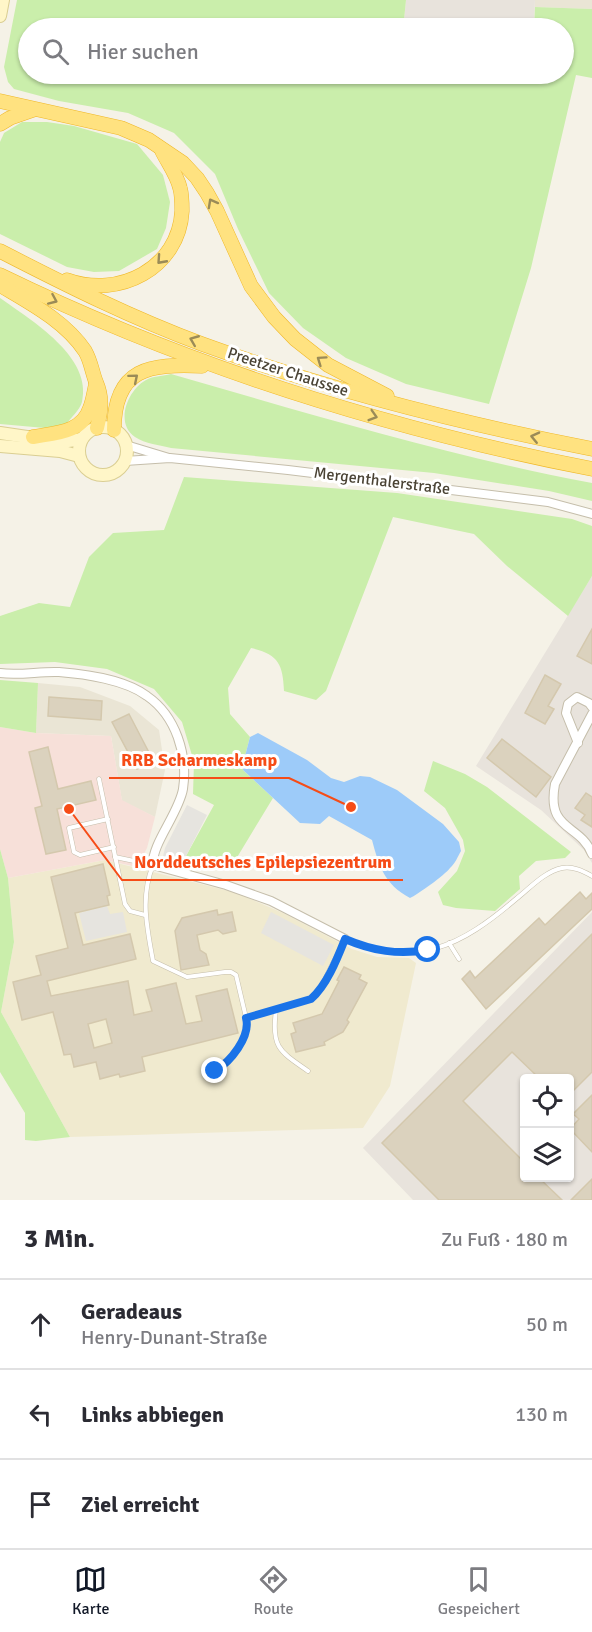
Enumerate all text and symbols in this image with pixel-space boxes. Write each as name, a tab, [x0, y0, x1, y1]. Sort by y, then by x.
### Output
search box	[18, 18, 574, 84]
icon: search	[39, 35, 72, 68]
text: Hier suchen	[87, 38, 199, 65]
one-way arrow	[208, 199, 219, 209]
one-way arrow	[157, 253, 168, 264]
one-way arrow	[46, 293, 57, 305]
one-way arrow	[189, 335, 199, 348]
street label: Preetzer Chaussee	[225, 343, 351, 401]
one-way arrow	[317, 356, 328, 367]
one-way arrow	[127, 374, 138, 385]
one-way arrow	[367, 409, 378, 421]
one-way arrow	[530, 431, 540, 444]
street label: Mergenthalerstraße	[313, 463, 451, 499]
callout: RRB Scharmeskamp	[109, 742, 289, 778]
text: RRB Scharmeskamp	[121, 749, 277, 771]
callout: Norddeutsches Epilepsiezentrum	[122, 844, 403, 880]
text: Norddeutsches Epilepsiezentrum	[134, 851, 392, 873]
route start	[414, 936, 440, 962]
route end	[201, 1057, 227, 1083]
map controls	[520, 1074, 574, 1182]
button: locate	[520, 1074, 574, 1128]
button: layers	[520, 1128, 574, 1182]
text: 3 Min.	[24, 1223, 95, 1255]
text: Zu Fuß · 180 m	[441, 1227, 568, 1252]
text: Geradeaus	[81, 1298, 182, 1325]
icon: ahead	[24, 1308, 57, 1341]
text: 50 m	[526, 1312, 568, 1337]
text: Henry-Dunant-Straße	[81, 1325, 268, 1350]
icon: left	[24, 1398, 57, 1431]
text: Links abbiegen	[81, 1401, 224, 1428]
text: 130 m	[515, 1402, 568, 1427]
icon: arrive	[24, 1488, 57, 1521]
text: Ziel erreicht	[81, 1491, 199, 1518]
tab: Karte	[72, 1563, 109, 1619]
tab: Route	[254, 1563, 294, 1619]
tab: Gespeichert	[438, 1563, 520, 1619]

